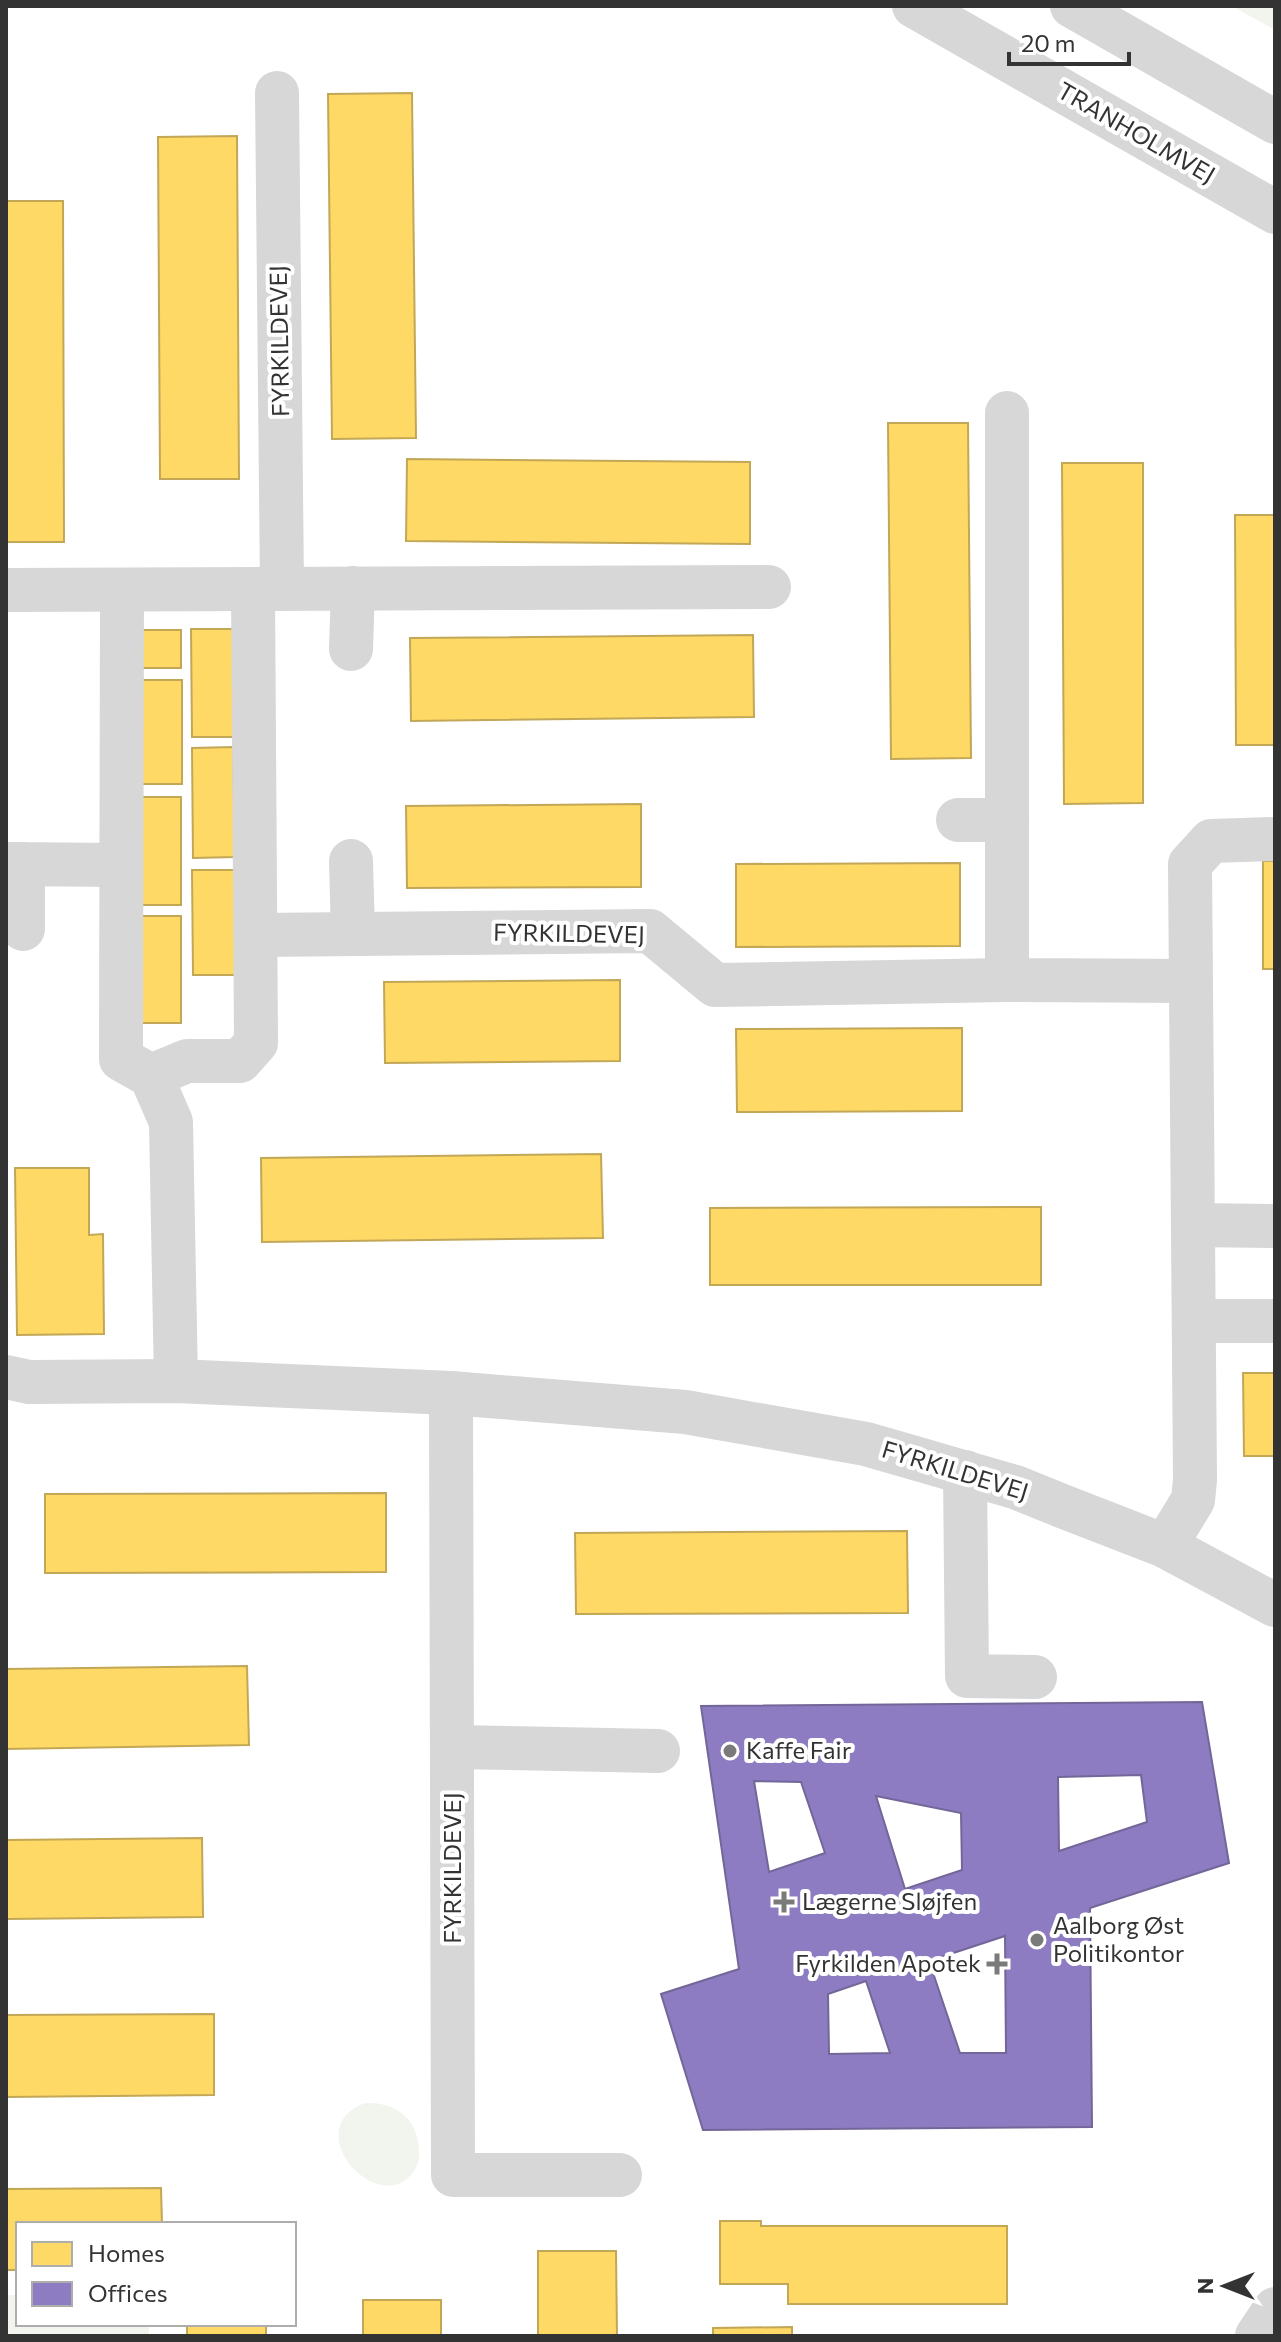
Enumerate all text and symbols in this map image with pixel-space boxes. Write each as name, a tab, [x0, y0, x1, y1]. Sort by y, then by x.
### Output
scale bar	[1009, 16, 1129, 66]
text: 20 m	[1021, 28, 1075, 57]
street label: TRANHOLMVEJ	[1053, 75, 1221, 189]
street label: FYRKILDEVEJ	[263, 265, 294, 417]
street label: FYRKILDEVEJ	[493, 917, 645, 948]
street label: FYRKILDEVEJ	[879, 1434, 1032, 1506]
place label: Kaffe Fair	[746, 1735, 852, 1764]
marker: Kaffe Fair	[721, 1742, 739, 1760]
street label: FYRKILDEVEJ	[437, 1792, 466, 1944]
place label: Lægerne Sløjfen	[802, 1886, 977, 1915]
marker: Lægerne Sløjfen	[773, 1891, 795, 1913]
place label: Aalborg Øst Politikontor	[1053, 1910, 1185, 1967]
marker: Aalborg Øst Politikontor	[1028, 1931, 1046, 1949]
place label: Fyrkilden Apotek	[795, 1948, 981, 1977]
marker: Fyrkilden Apotek	[988, 1955, 1006, 1973]
legend	[16, 2222, 296, 2326]
text: Homes	[88, 2238, 165, 2267]
north arrow	[1185, 2246, 1265, 2326]
text: Offices	[88, 2278, 168, 2307]
text: N	[1191, 2278, 1218, 2294]

